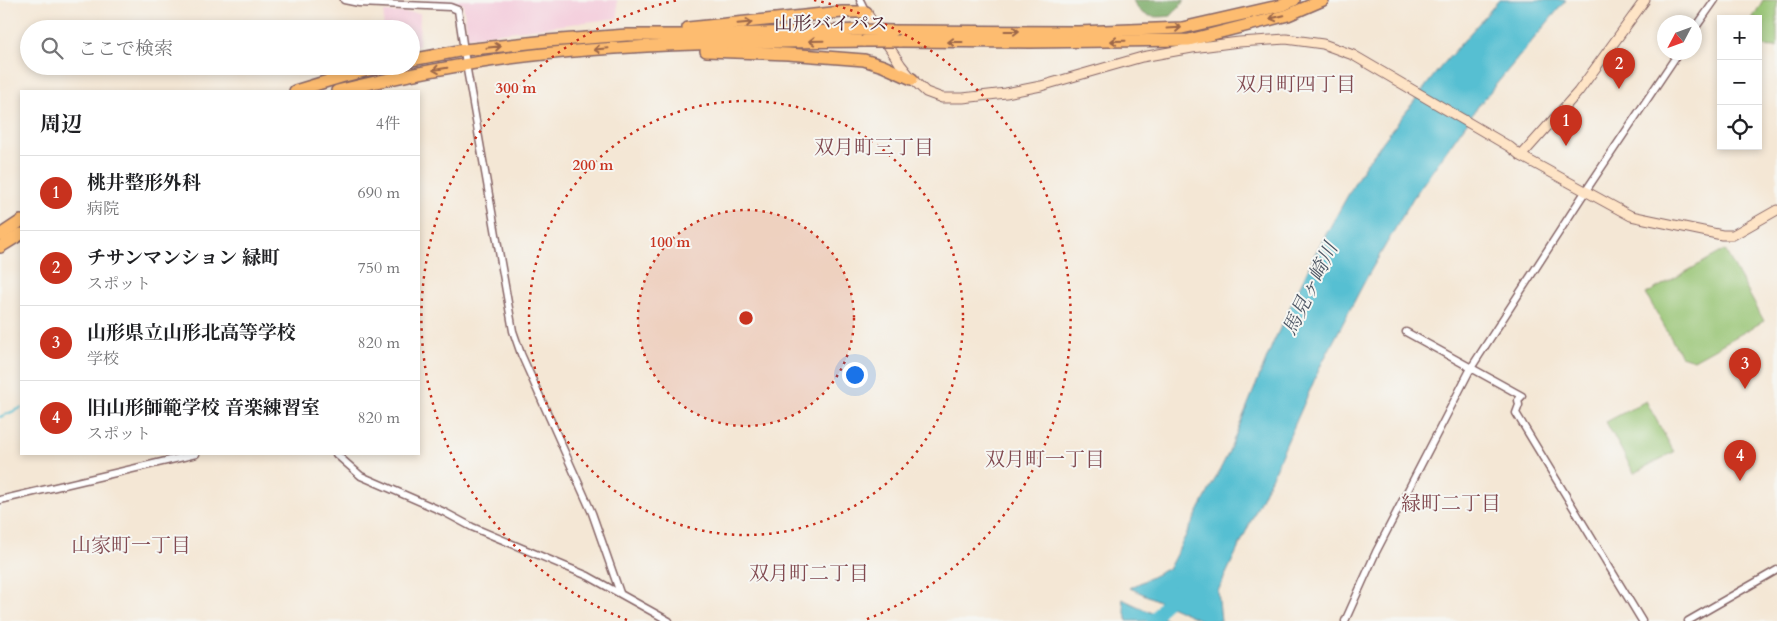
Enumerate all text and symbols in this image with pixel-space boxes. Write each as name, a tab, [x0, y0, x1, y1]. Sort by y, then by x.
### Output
street label: 山形バイパス	[774, 11, 888, 37]
one-way arrow	[1270, 13, 1286, 22]
north arrow	[1657, 15, 1702, 60]
map controls	[1717, 15, 1762, 150]
button: +	[1717, 15, 1762, 60]
one-way arrow	[737, 18, 753, 28]
search box	[20, 20, 420, 75]
one-way arrow	[1166, 23, 1182, 33]
one-way arrow	[1004, 26, 1020, 36]
icon: search	[38, 34, 66, 62]
text: ここで検索	[78, 36, 173, 62]
one-way arrow	[808, 36, 824, 46]
one-way arrow	[1110, 36, 1126, 46]
one-way arrow	[947, 37, 964, 47]
one-way arrow	[486, 42, 502, 52]
one-way arrow	[593, 44, 609, 54]
pin: 2	[1603, 48, 1635, 89]
button: −	[1717, 60, 1762, 105]
one-way arrow	[432, 65, 448, 74]
district label: 双月町四丁目	[1236, 71, 1356, 98]
text: 300 m	[496, 78, 537, 98]
pin: 1	[1550, 105, 1582, 146]
button: locate	[1717, 105, 1762, 150]
text: 周辺	[40, 110, 82, 139]
text: 4件	[376, 113, 400, 135]
district label: 双月町三丁目	[814, 134, 934, 161]
text: 200 m	[573, 155, 614, 175]
text: 桃井整形外科	[87, 170, 201, 196]
text: 1	[52, 182, 60, 204]
text: 690 m	[358, 182, 400, 204]
text: 病院	[87, 198, 119, 220]
text: 100 m	[650, 232, 691, 252]
water label: 馬見ヶ崎川	[1276, 236, 1345, 340]
text: チサンマンション 緑町	[87, 245, 280, 271]
text: 2	[52, 257, 60, 279]
text: 750 m	[358, 257, 400, 279]
text: スポット	[87, 273, 151, 295]
centre of rings	[737, 309, 755, 327]
text: 山形県立山形北高等学校	[87, 320, 296, 346]
text: 3	[52, 332, 60, 354]
text: 820 m	[358, 332, 400, 354]
text: 学校	[87, 348, 119, 370]
pin: 3	[1729, 348, 1761, 389]
your location	[842, 362, 868, 388]
text: 旧山形師範学校 音楽練習室	[87, 395, 320, 421]
text: 4	[52, 407, 60, 429]
text: 820 m	[358, 407, 400, 429]
text: スポット	[87, 423, 151, 445]
pin: 4	[1724, 440, 1756, 481]
district label: 双月町一丁目	[985, 446, 1105, 473]
district label: 緑町二丁目	[1401, 490, 1501, 517]
district label: 山家町一丁目	[71, 532, 191, 559]
district label: 双月町二丁目	[749, 560, 869, 587]

